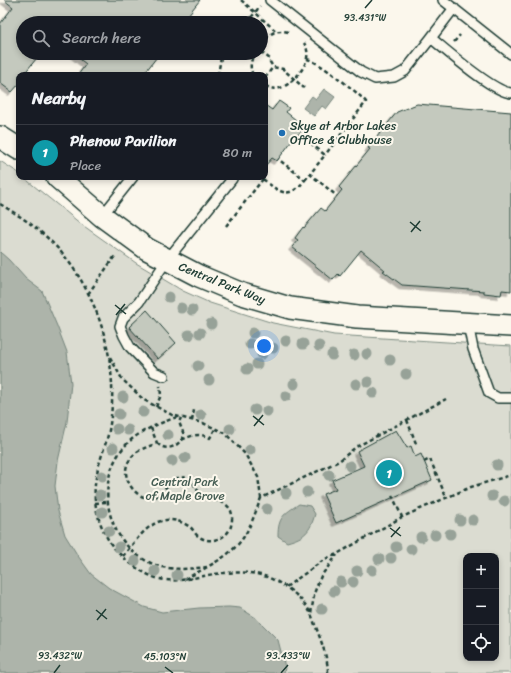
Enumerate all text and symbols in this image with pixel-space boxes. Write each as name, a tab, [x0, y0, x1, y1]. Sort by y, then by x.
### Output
text: 93.431°W	[344, 9, 387, 27]
search box	[16, 16, 268, 60]
text: Search here	[62, 25, 141, 51]
icon: search	[30, 27, 52, 49]
text: Nearby	[32, 83, 86, 113]
place label: Skye at Arbor Lakes Office & Clubhouse	[290, 115, 397, 151]
text: Phenow Pavilion	[70, 128, 176, 154]
marker: Skye at Arbor Lakes Office & Clubhouse	[277, 128, 287, 138]
text: 1	[42, 141, 48, 164]
text: 80 m	[223, 141, 252, 164]
text: Place	[70, 154, 101, 177]
street label: Central Park Way	[175, 256, 270, 311]
your location	[254, 336, 274, 356]
pin: 1	[376, 458, 402, 488]
park label: Central Park of Maple Grove	[145, 471, 225, 507]
map controls	[463, 553, 499, 661]
button: +	[463, 553, 499, 589]
button: −	[463, 589, 499, 625]
button: locate	[463, 625, 499, 661]
text: 93.432°W	[38, 647, 82, 665]
text: 93.433°W	[266, 647, 310, 665]
text: 45.103°N	[144, 648, 186, 666]

